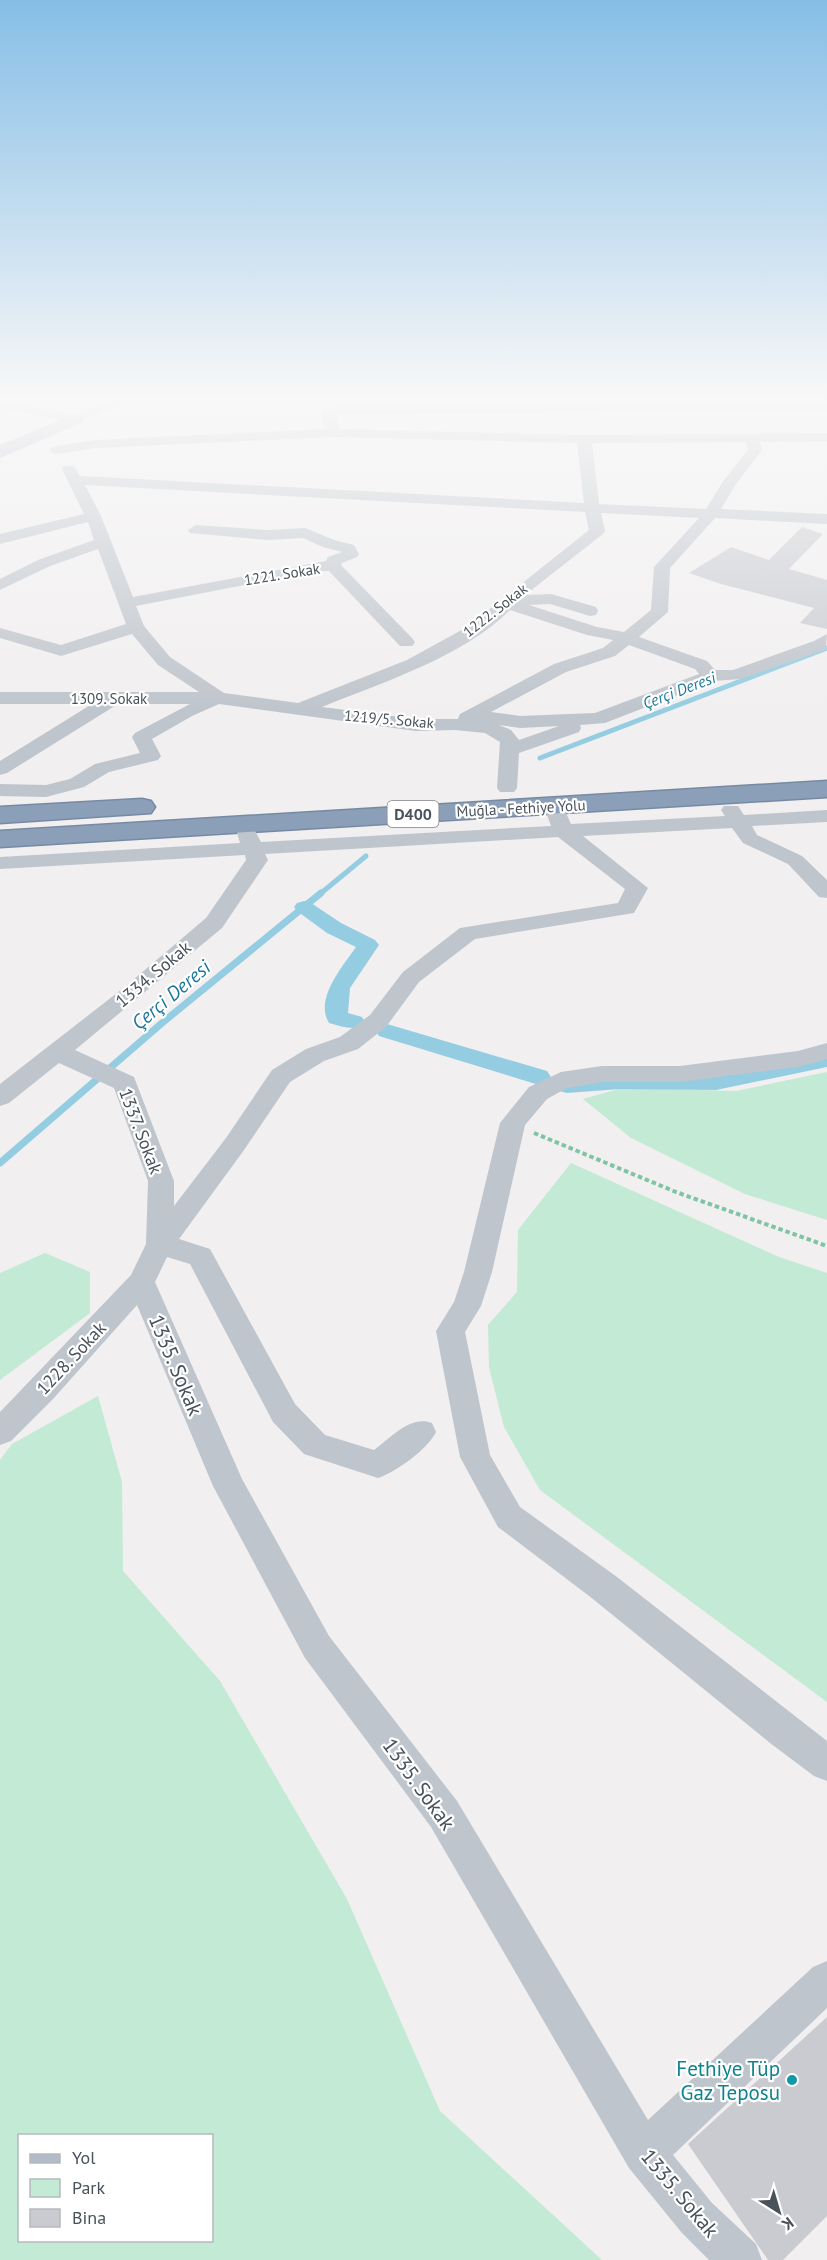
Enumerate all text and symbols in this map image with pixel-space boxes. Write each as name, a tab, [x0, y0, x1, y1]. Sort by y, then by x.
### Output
street label: 1221. Sokak	[243, 559, 322, 589]
street label: 1222. Sokak	[459, 578, 532, 641]
water label: Çerçi Deresi	[640, 667, 719, 713]
street label: 1309. Sokak	[71, 689, 148, 708]
street label: 1219/5. Sokak	[343, 706, 435, 732]
street label: Muğla - Fethiye Yolu	[456, 795, 586, 821]
road number: D400	[388, 801, 438, 827]
street label: 1334. Sokak	[110, 935, 196, 1012]
water label: Çerçi Deresi	[126, 954, 217, 1036]
street label: 1337. Sokak	[114, 1085, 168, 1177]
street label: 1335. Sokak	[143, 1310, 209, 1420]
street label: 1228. Sokak	[31, 1316, 111, 1399]
street label: 1335. Sokak	[377, 1733, 461, 1835]
place label: Fethiye Tüp Gaz Teposu	[676, 2055, 780, 2106]
marker: Fethiye Tüp Gaz Teposu	[785, 2073, 799, 2087]
legend	[18, 2134, 213, 2242]
street label: 1335. Sokak	[635, 2143, 725, 2243]
text: Yol	[72, 2146, 96, 2169]
text: Park	[72, 2176, 105, 2199]
north arrow	[749, 2182, 809, 2242]
text: Bina	[72, 2206, 106, 2229]
text: K	[778, 2213, 798, 2235]

